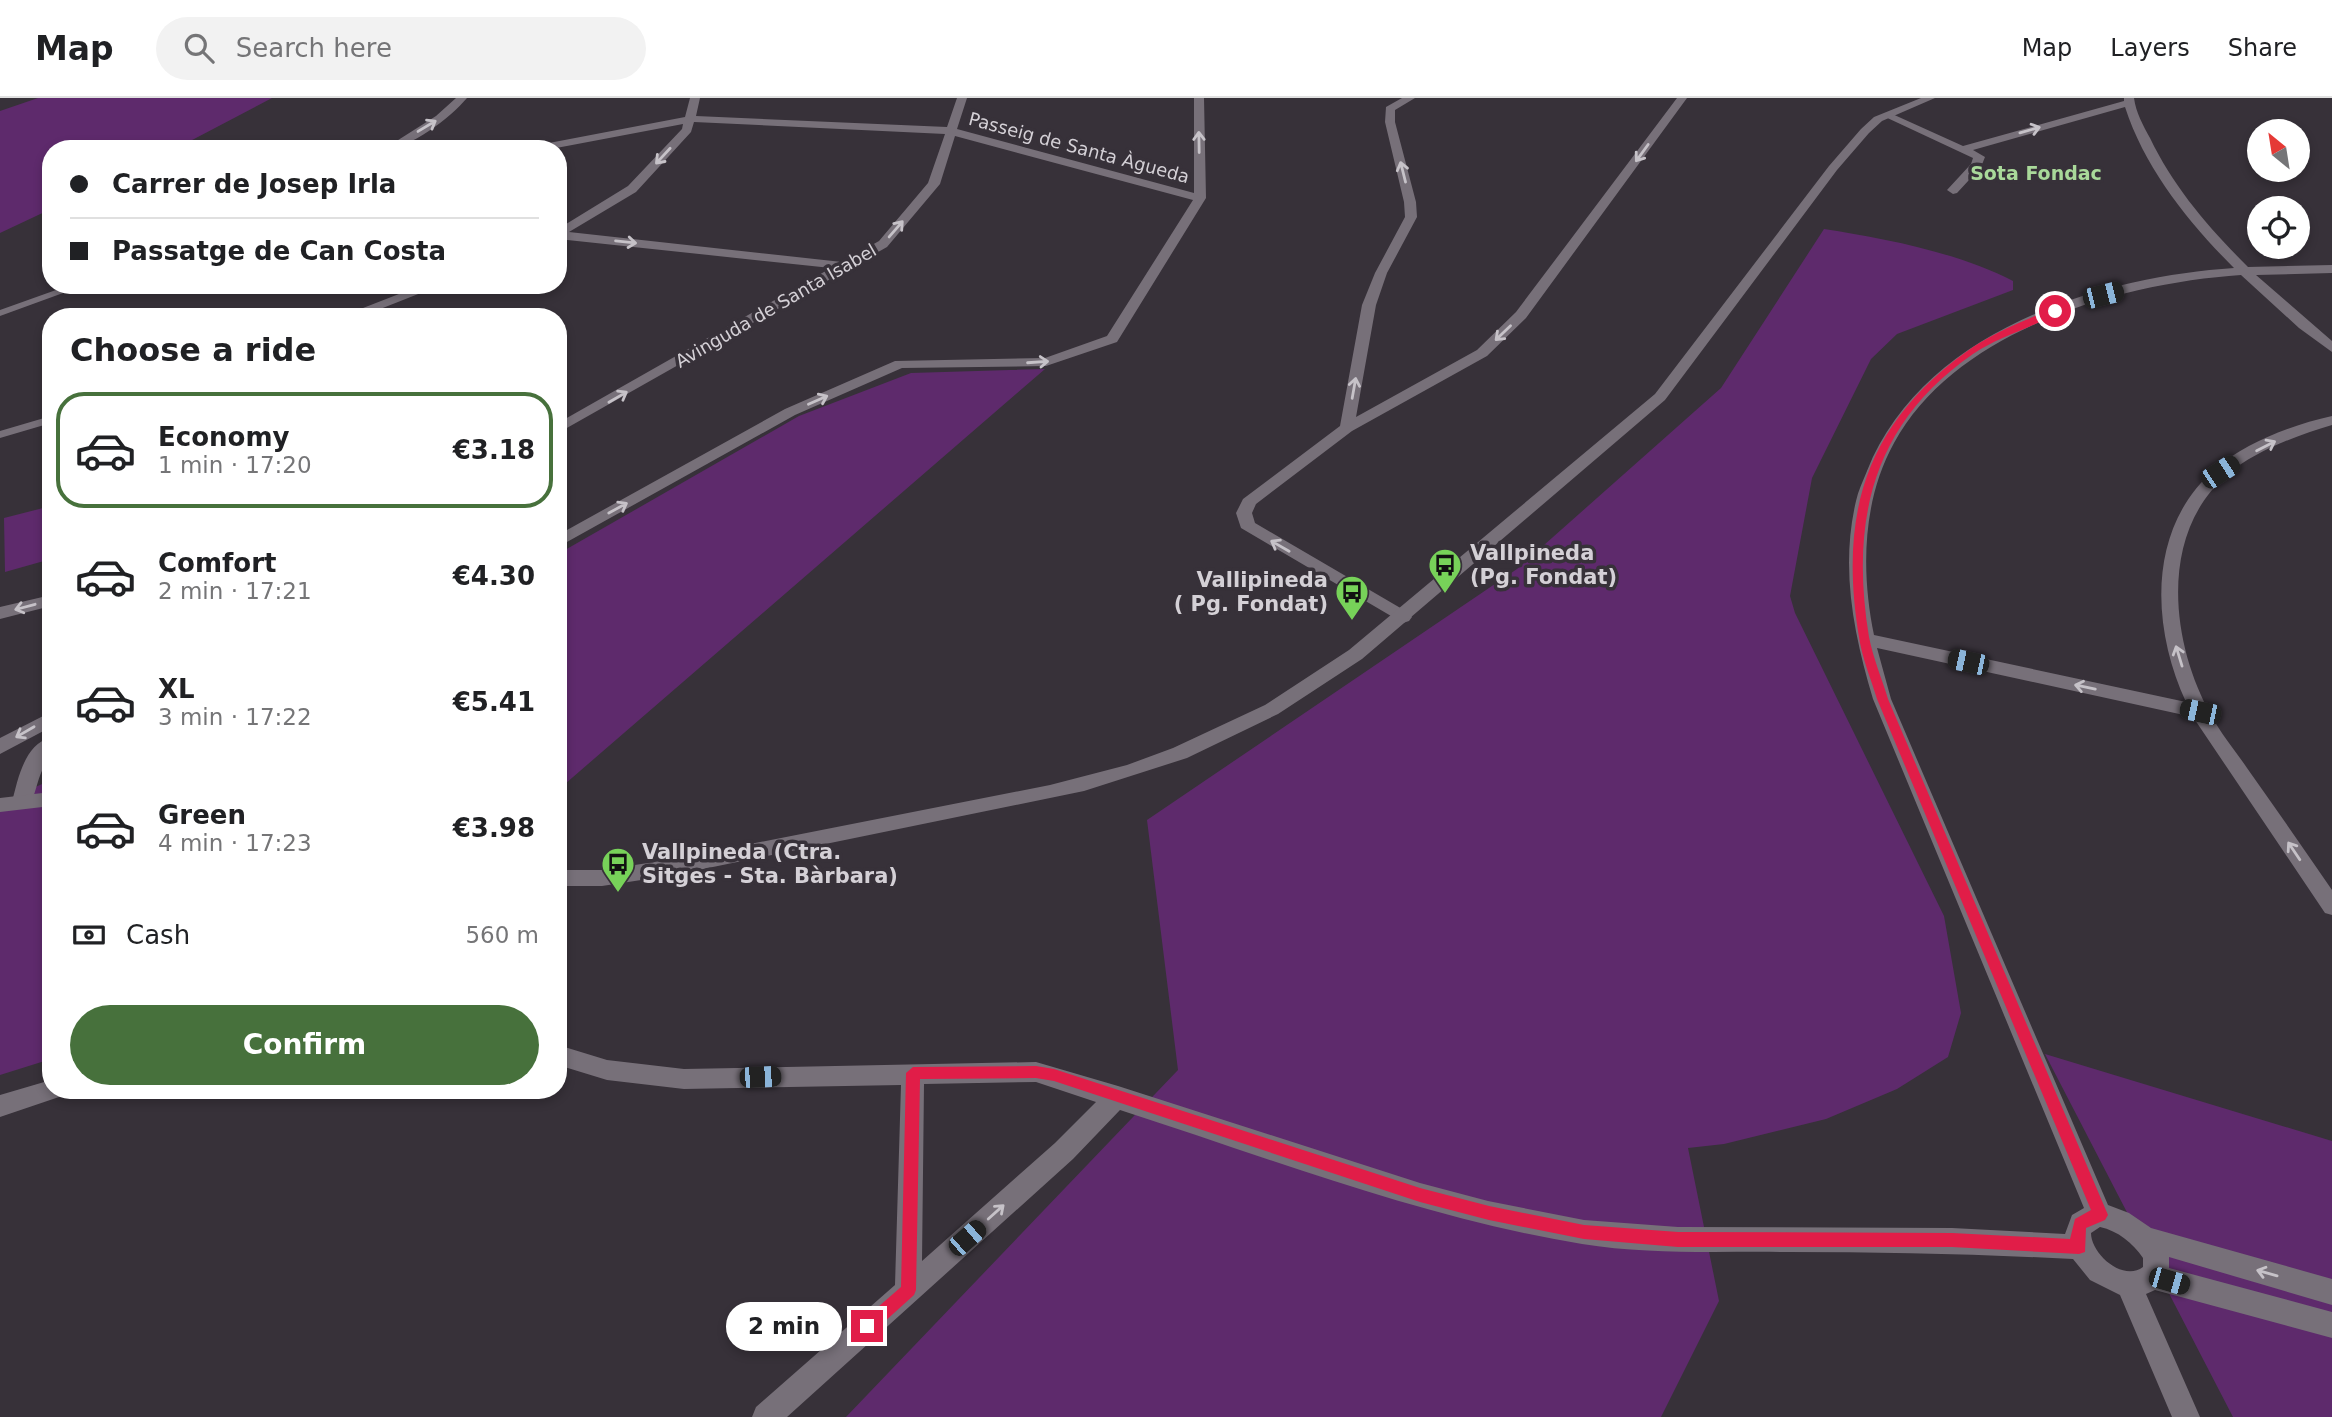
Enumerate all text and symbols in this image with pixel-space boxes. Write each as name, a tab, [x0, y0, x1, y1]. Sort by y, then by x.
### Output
search box	[156, 17, 646, 80]
text: Map	[35, 29, 114, 68]
icon: search	[180, 29, 218, 67]
text: Search here	[236, 33, 392, 63]
text: Map	[2022, 34, 2072, 62]
text: Layers	[2110, 34, 2190, 62]
text: Share	[2228, 34, 2297, 62]
street label: Passeig de Santa Àgueda	[966, 108, 1192, 187]
one-way arrow	[417, 119, 437, 133]
north arrow	[2247, 119, 2310, 182]
map controls	[2247, 119, 2310, 259]
one-way arrow	[2019, 123, 2041, 136]
one-way arrow	[1193, 130, 1206, 153]
one-way arrow	[1634, 143, 1649, 162]
one-way arrow	[654, 147, 671, 164]
one-way arrow	[1396, 162, 1409, 184]
district label: Sota Fondac	[1970, 162, 2102, 184]
text: Carrer de Josep Irla	[112, 169, 396, 199]
button: locate	[2247, 196, 2310, 259]
one-way arrow	[888, 220, 904, 238]
text: Passatge de Can Costa	[112, 236, 446, 266]
one-way arrow	[614, 236, 637, 249]
street label: Avinguda de Santa Isabel	[672, 239, 880, 372]
car	[2081, 280, 2126, 310]
route start	[2039, 295, 2071, 327]
one-way arrow	[1495, 325, 1512, 342]
text: Choose a ride	[70, 331, 316, 369]
one-way arrow	[1026, 355, 1049, 368]
one-way arrow	[1348, 377, 1361, 400]
one-way arrow	[608, 389, 628, 403]
one-way arrow	[807, 393, 828, 406]
icon: car	[74, 419, 137, 482]
text: Economy	[158, 422, 289, 452]
text: €3.18	[453, 435, 535, 465]
one-way arrow	[2255, 438, 2276, 452]
text: 1 min · 17:20	[158, 452, 312, 478]
car	[2197, 452, 2244, 492]
one-way arrow	[607, 501, 628, 514]
one-way arrow	[1271, 539, 1291, 553]
place label: Vallpineda (Pg. Fondat)	[1470, 541, 1617, 589]
icon: car	[74, 545, 137, 608]
bus stop icon: Vallpineda (Pg. Fondat)	[1426, 546, 1464, 595]
text: Comfort	[158, 548, 276, 578]
text: €4.30	[453, 561, 535, 591]
place label: Vallipineda ( Pg. Fondat)	[1174, 568, 1328, 616]
bus stop icon: Vallipineda ( Pg. Fondat)	[1333, 573, 1371, 622]
text: 2 min · 17:21	[158, 578, 312, 604]
one-way arrow	[15, 601, 37, 614]
one-way arrow	[2171, 645, 2184, 667]
car	[1946, 647, 1991, 677]
icon: car	[74, 671, 137, 734]
text: XL	[158, 674, 195, 704]
one-way arrow	[2074, 680, 2097, 694]
text: €5.41	[453, 687, 535, 717]
car	[2178, 697, 2223, 727]
text: 3 min · 17:22	[158, 704, 312, 730]
one-way arrow	[16, 726, 36, 740]
icon: car	[74, 797, 137, 860]
text: Green	[158, 800, 246, 830]
text: €3.98	[453, 813, 535, 843]
text: 4 min · 17:23	[158, 830, 312, 856]
place label: Vallpineda (Ctra. Sitges - Sta. Bàrbara)	[642, 840, 898, 888]
one-way arrow	[2287, 842, 2301, 861]
bus stop icon: Vallpineda (Ctra. Sitges - Sta. Bàrbara)	[599, 845, 637, 894]
icon: cash	[70, 916, 108, 954]
text: Cash	[126, 920, 190, 950]
text: 560 m	[465, 922, 539, 948]
button: Confirm	[70, 1005, 539, 1085]
car	[739, 1066, 782, 1088]
one-way arrow	[986, 1204, 1004, 1220]
car	[945, 1216, 990, 1260]
car	[2146, 1265, 2193, 1297]
one-way arrow	[2256, 1265, 2278, 1278]
callout: 2 min	[727, 1302, 842, 1350]
route end	[851, 1310, 883, 1342]
text: 2 min	[748, 1313, 820, 1339]

